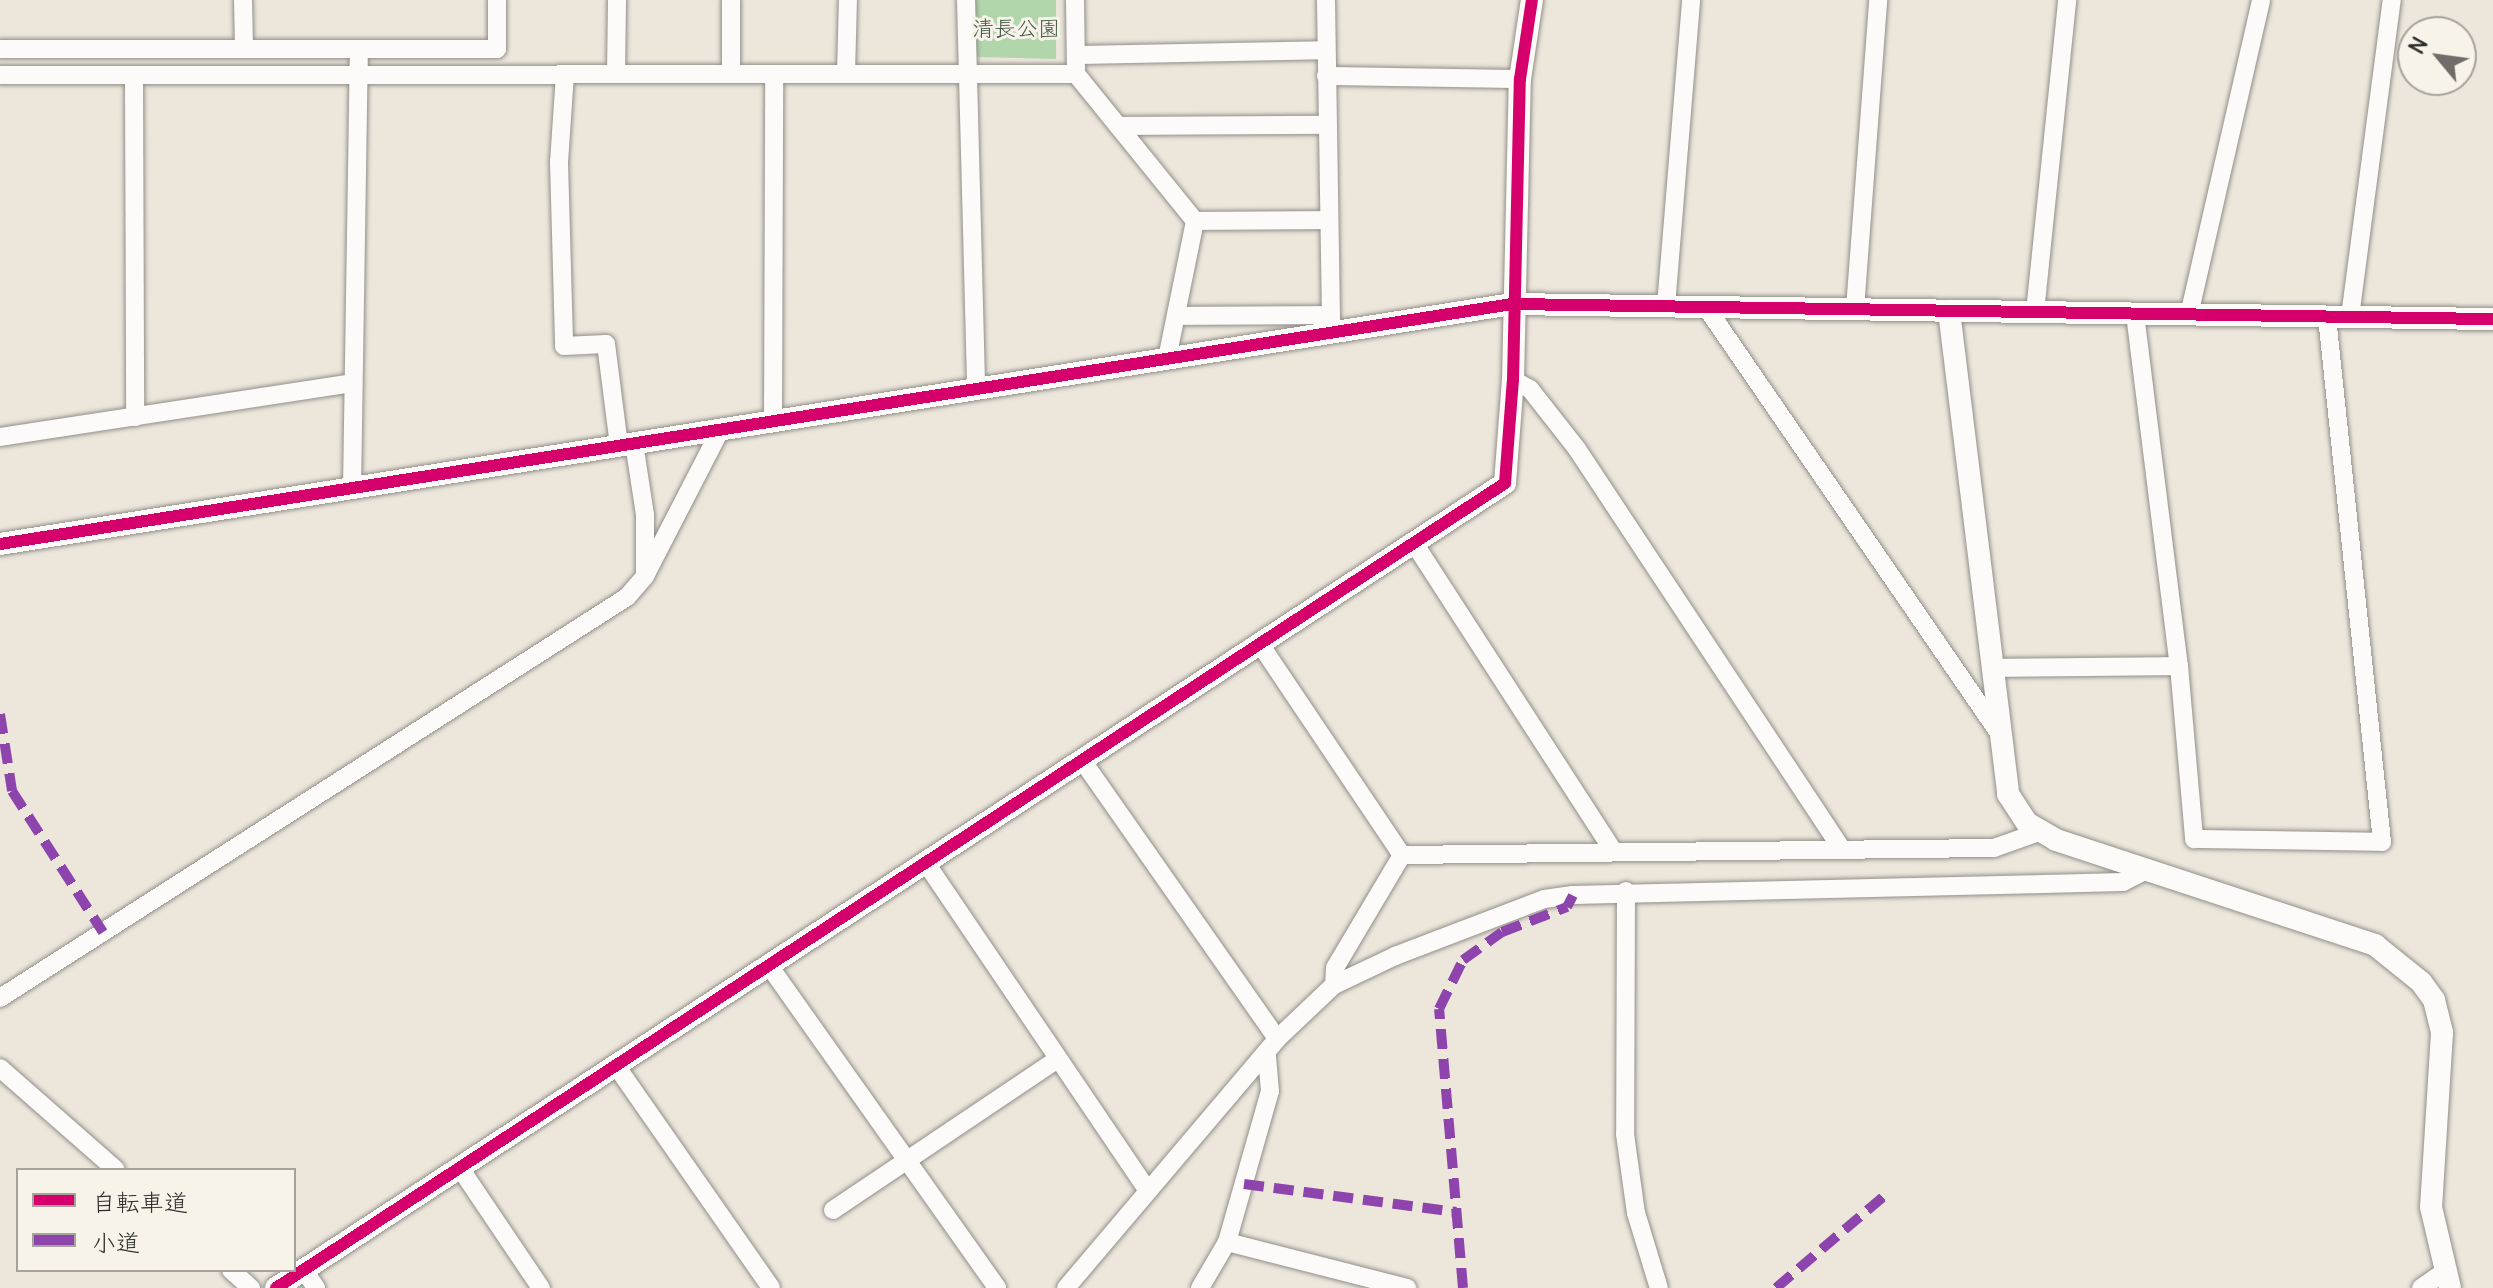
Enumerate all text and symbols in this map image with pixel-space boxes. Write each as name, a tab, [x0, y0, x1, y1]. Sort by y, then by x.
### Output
park label: 清長公園	[972, 16, 1060, 42]
north arrow	[2397, 16, 2477, 96]
text: N	[2402, 32, 2434, 59]
legend	[16, 1168, 296, 1272]
text: 自転車道	[92, 1187, 188, 1217]
text: 小道	[92, 1227, 140, 1257]

